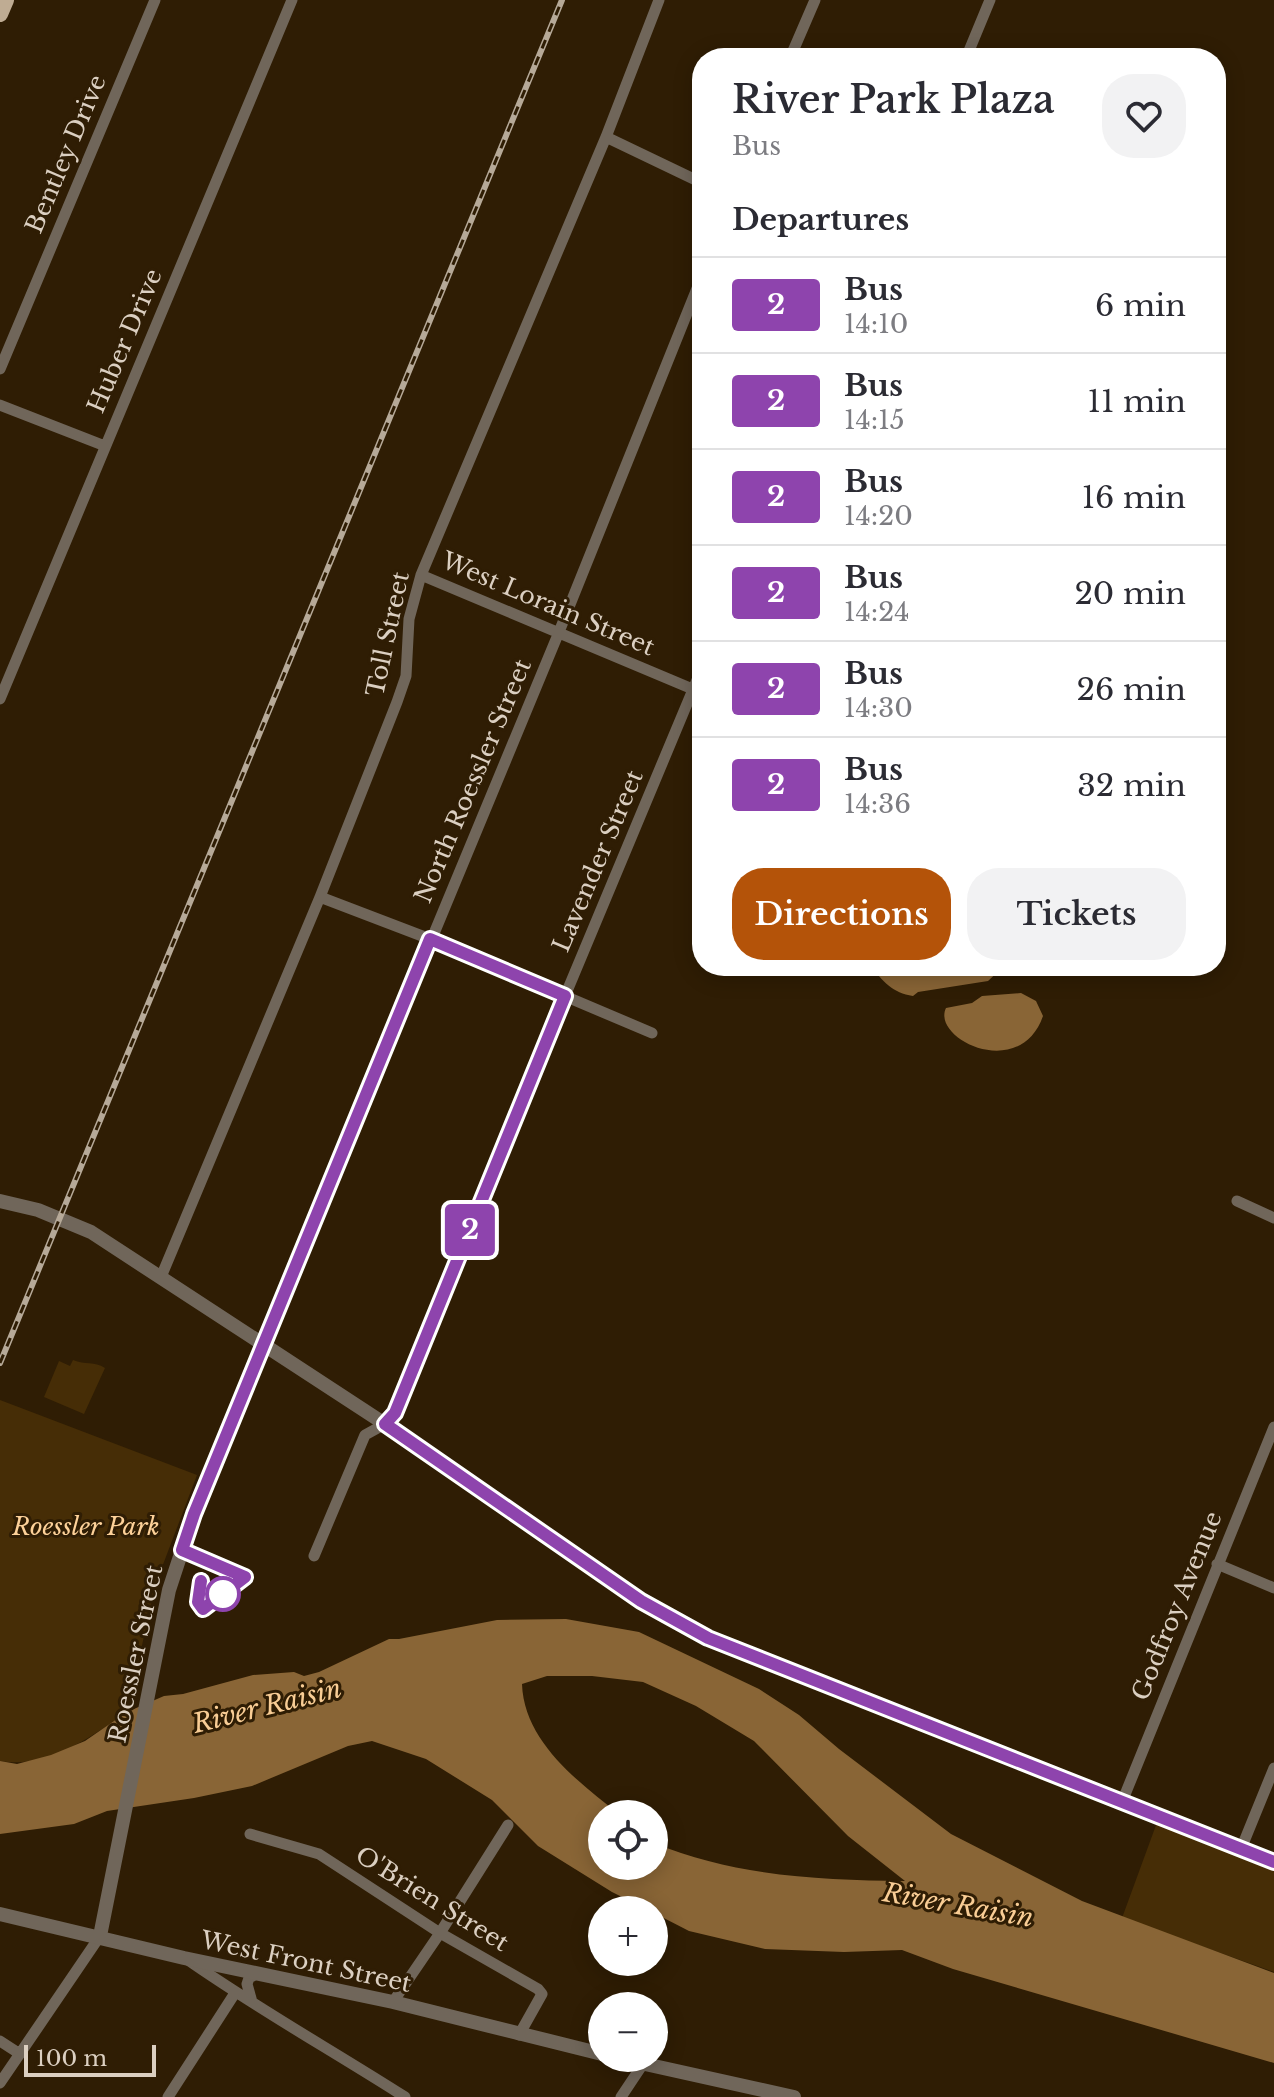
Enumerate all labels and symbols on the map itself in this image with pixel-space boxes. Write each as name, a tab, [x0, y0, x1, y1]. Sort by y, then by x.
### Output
street label: Bentley Drive	[19, 70, 112, 237]
street label: Huber Drive	[81, 264, 168, 417]
street label: West Lorain Street	[436, 545, 659, 662]
street label: Toll Street	[360, 569, 415, 699]
street label: North Roessler Street	[408, 655, 537, 907]
street label: Lavender Street	[546, 766, 649, 956]
line badge: 2	[444, 1204, 496, 1256]
street label: Godfroy Avenue	[1125, 1507, 1228, 1704]
park label: Roessler Park	[11, 1512, 160, 1541]
street label: Roessler Street	[102, 1562, 169, 1746]
unlabelled marker	[206, 1577, 240, 1611]
water label: River Raisin	[188, 1672, 345, 1740]
street label: O'Brien Street	[350, 1840, 514, 1957]
water label: River Raisin	[879, 1876, 1036, 1934]
street label: West Front Street	[197, 1925, 414, 1998]
scale bar	[24, 2041, 156, 2077]

